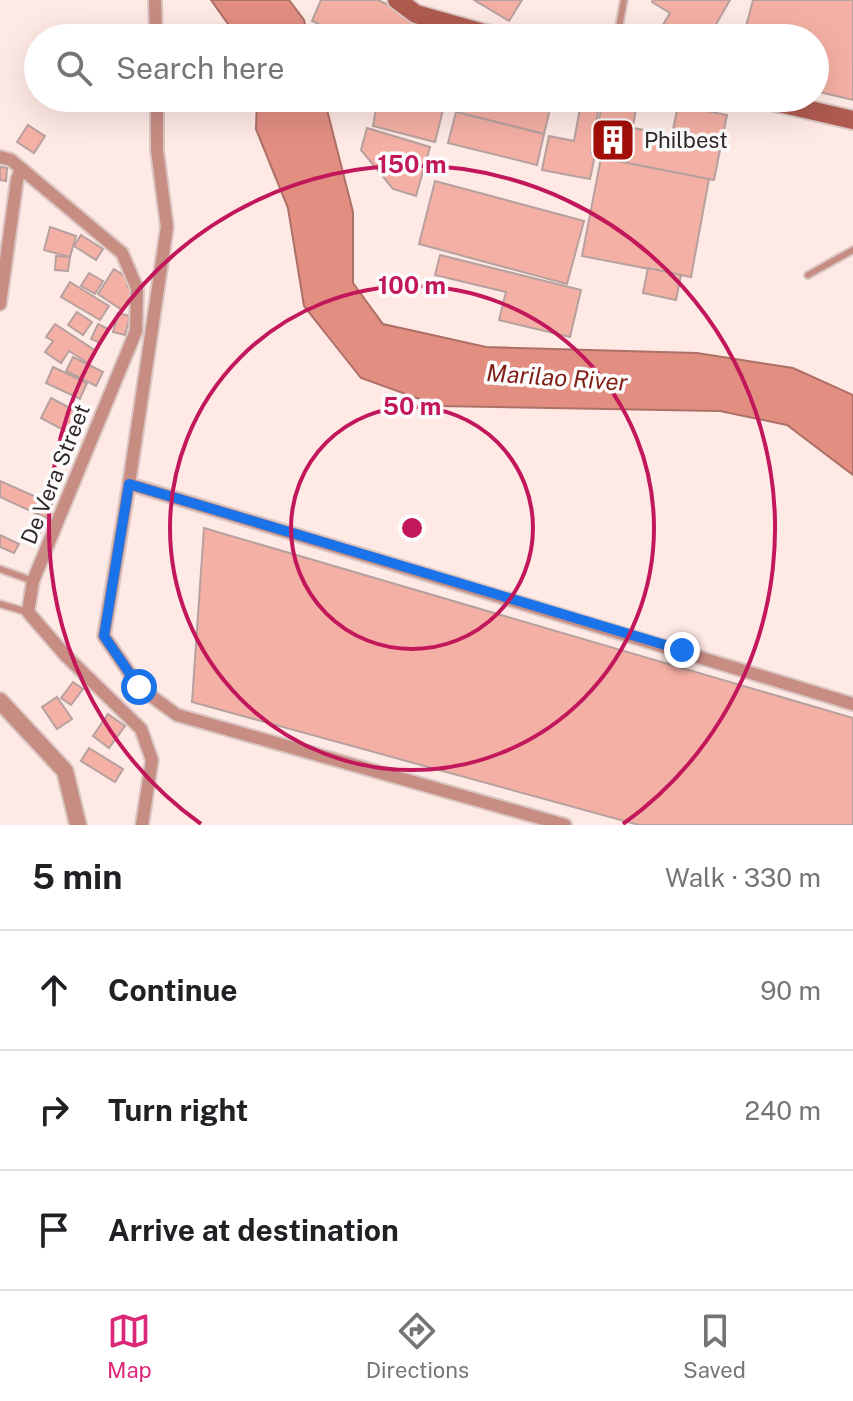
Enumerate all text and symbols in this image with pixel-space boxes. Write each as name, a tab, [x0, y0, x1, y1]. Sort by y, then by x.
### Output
search box	[24, 24, 829, 112]
icon: search	[52, 46, 96, 90]
text: Search here	[116, 50, 284, 86]
building icon: Philbest	[589, 116, 637, 164]
place label: Philbest	[644, 127, 728, 153]
text: 150 m	[378, 150, 446, 178]
text: 100 m	[378, 271, 446, 299]
water label: Marilao River	[485, 358, 630, 396]
text: 50 m	[383, 392, 441, 420]
street label: De Vera Street	[15, 400, 95, 548]
centre of rings	[398, 514, 426, 542]
route end	[664, 632, 700, 668]
route start	[121, 669, 157, 705]
text: 5 min	[32, 857, 122, 897]
text: Walk · 330 m	[665, 862, 821, 893]
icon: ahead	[32, 968, 76, 1012]
text: Continue	[108, 972, 238, 1008]
text: 90 m	[760, 975, 821, 1006]
icon: right	[32, 1088, 76, 1132]
text: Turn right	[108, 1092, 248, 1128]
text: 240 m	[744, 1095, 821, 1126]
icon: arrive	[32, 1208, 76, 1252]
text: Arrive at destination	[108, 1212, 399, 1248]
tab: Map	[107, 1309, 152, 1383]
tab: Directions	[366, 1309, 469, 1383]
tab: Saved	[683, 1309, 746, 1383]

